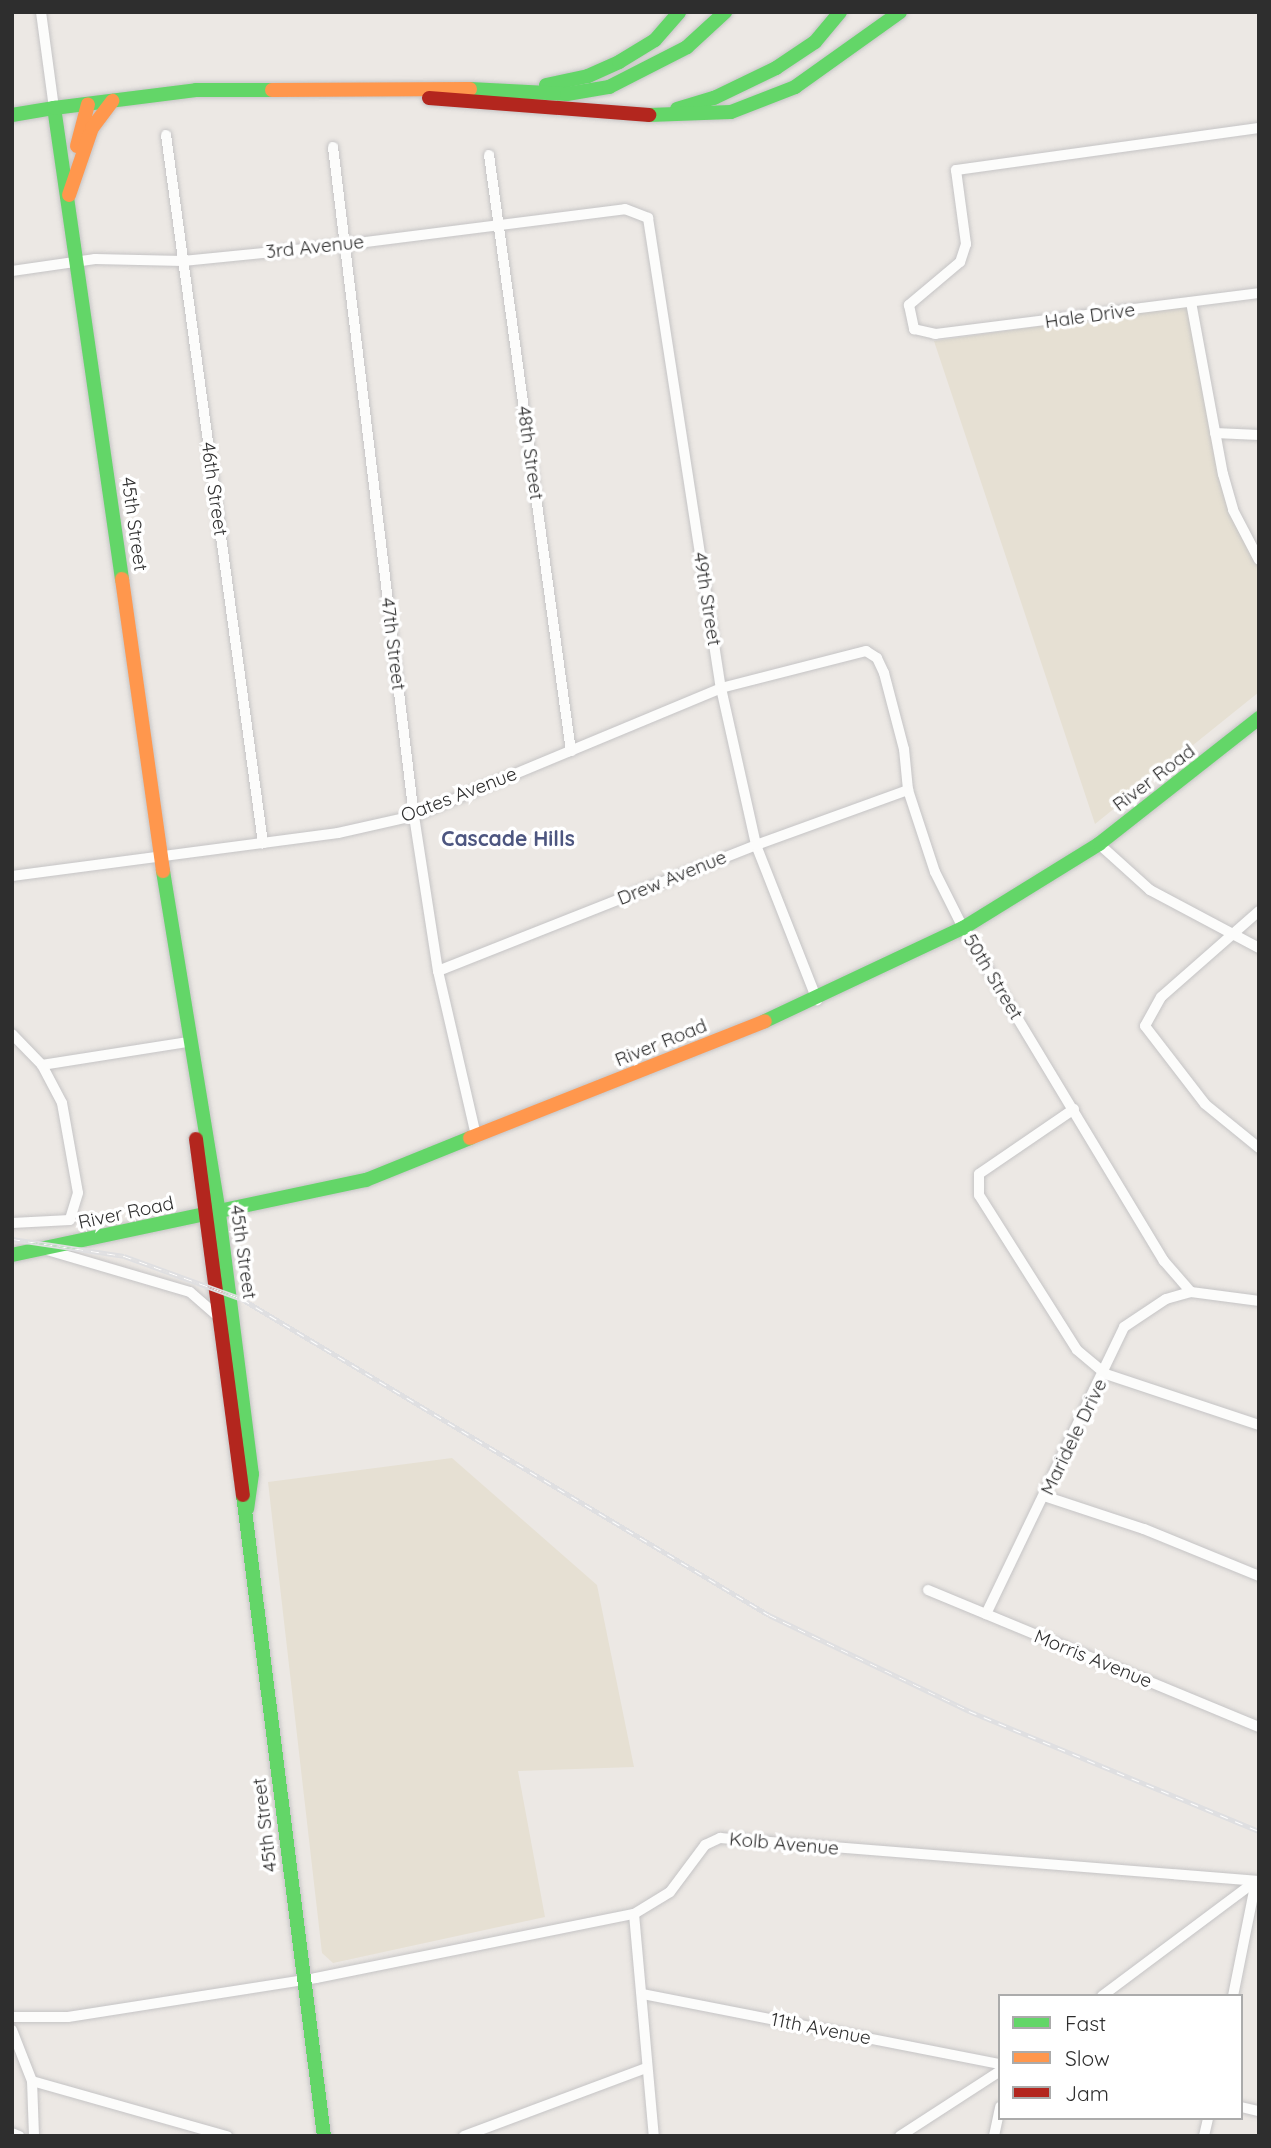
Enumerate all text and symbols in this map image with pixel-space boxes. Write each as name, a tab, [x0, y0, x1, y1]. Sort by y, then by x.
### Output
street label: 3rd Avenue	[265, 231, 365, 263]
street label: Hale Drive	[1043, 298, 1137, 334]
street label: 48th Street	[512, 405, 548, 501]
street label: 46th Street	[196, 441, 232, 537]
street label: 45th Street	[116, 475, 152, 573]
street label: 49th Street	[688, 551, 726, 647]
street label: 47th Street	[376, 596, 410, 692]
street label: River Road	[1108, 740, 1200, 816]
street label: Oates Avenue	[398, 762, 520, 828]
district label: Cascade Hills	[441, 825, 575, 851]
street label: Drew Avenue	[614, 846, 730, 910]
street label: 50th Street	[959, 930, 1027, 1024]
street label: River Road	[612, 1014, 710, 1072]
street label: River Road	[76, 1192, 176, 1234]
street label: 45th Street	[225, 1203, 261, 1301]
street label: Maridele Drive	[1036, 1375, 1112, 1499]
street label: Morris Avenue	[1031, 1625, 1155, 1693]
street label: 45th Street	[248, 1777, 282, 1873]
street label: Kolb Avenue	[728, 1828, 840, 1860]
legend	[998, 1994, 1243, 2120]
street label: 11th Avenue	[769, 2008, 873, 2050]
text: Fast	[1065, 2010, 1106, 2036]
text: Slow	[1065, 2045, 1110, 2071]
text: Jam	[1065, 2080, 1109, 2106]

